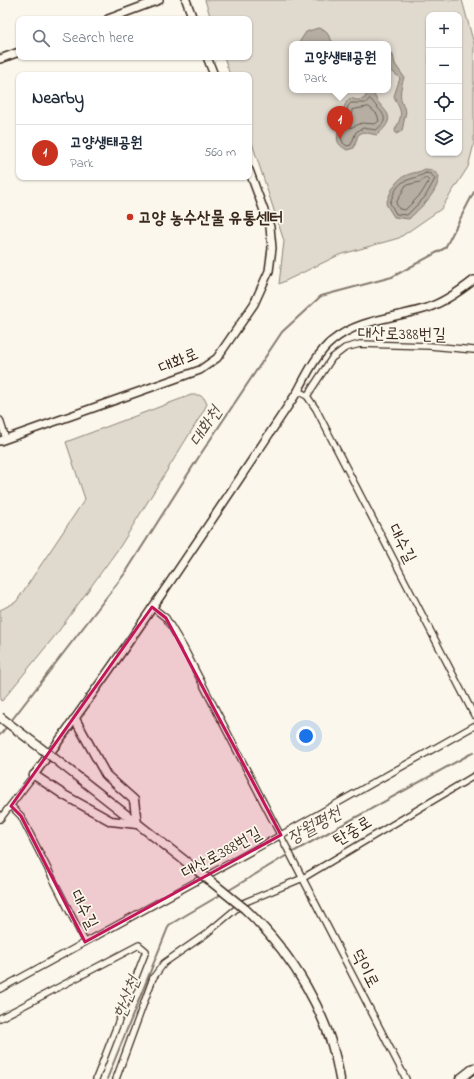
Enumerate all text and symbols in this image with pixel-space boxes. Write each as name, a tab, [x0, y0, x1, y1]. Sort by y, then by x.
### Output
map controls	[426, 12, 462, 156]
button: +	[426, 12, 462, 48]
search box	[16, 16, 252, 60]
icon: search	[30, 27, 52, 49]
text: Search here	[62, 27, 134, 49]
popup	[289, 41, 391, 93]
text: 고양생태공원	[304, 47, 376, 69]
button: −	[426, 48, 462, 84]
text: Park	[304, 69, 327, 88]
button: locate	[426, 84, 462, 120]
text: Nearby	[32, 86, 84, 111]
pin: 1	[327, 106, 353, 139]
button: layers	[426, 120, 462, 156]
text: 고양생태공원	[70, 132, 142, 154]
text: 1	[43, 143, 47, 162]
text: 560 m	[204, 143, 236, 162]
text: Park	[70, 154, 94, 173]
place label: 고양 농수산물 유통센터	[138, 206, 283, 231]
marker: 고양 농수산물 유통센터	[125, 212, 135, 222]
street label: 대산로388번길	[358, 321, 447, 348]
street label: 대화로	[155, 342, 202, 381]
water label: 대화천	[184, 401, 230, 452]
street label: 대수길	[381, 520, 422, 568]
your location	[296, 726, 316, 746]
water label: 장월평천	[283, 801, 348, 852]
street label: 탄중로	[329, 810, 377, 853]
street label: 대산로388번길	[177, 821, 267, 886]
street label: 대수길	[63, 886, 104, 934]
street label: 덕이로	[344, 945, 385, 993]
water label: 한산천	[108, 971, 149, 1023]

